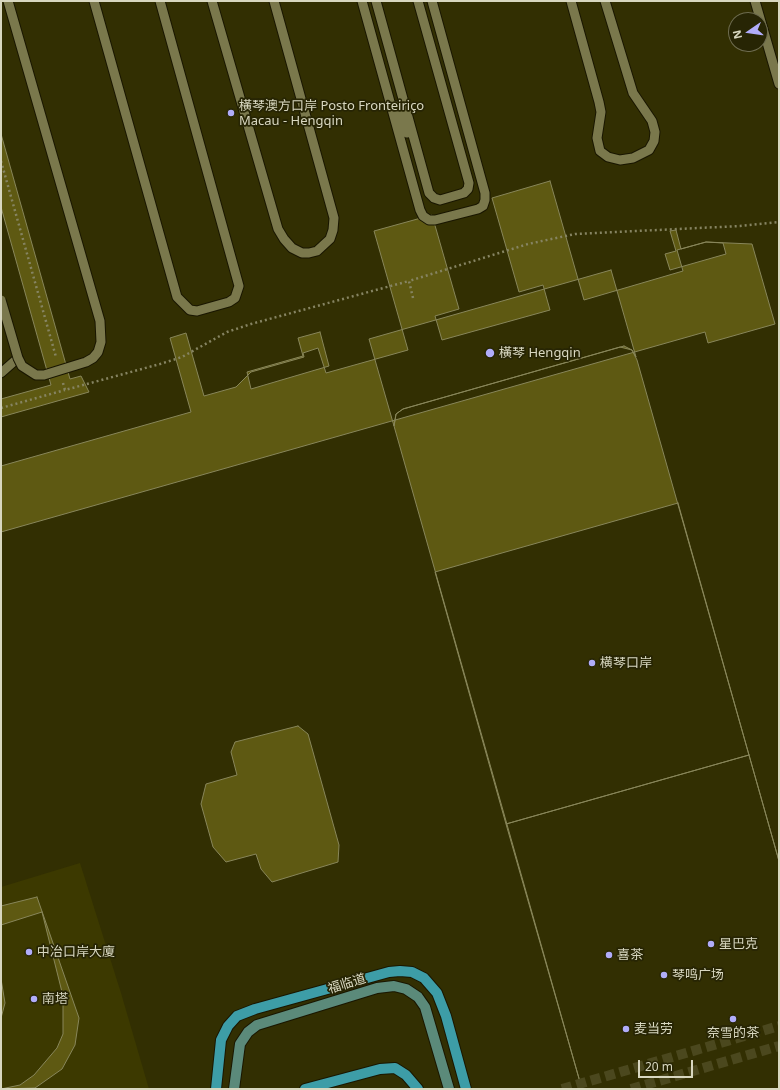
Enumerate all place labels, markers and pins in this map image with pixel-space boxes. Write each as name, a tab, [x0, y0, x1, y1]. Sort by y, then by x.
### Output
place label: 橫琴澳方口岸 Posto Fronteiriço Macau - Hengqin	[239, 98, 424, 129]
marker: 橫琴澳方口岸 Posto Fronteiriço Macau - Hengqin	[226, 108, 236, 118]
place label: 橫琴 Hengqin	[499, 345, 581, 361]
marker: 橫琴 Hengqin	[484, 347, 496, 359]
place label: 横琴口岸	[600, 655, 652, 671]
marker: 横琴口岸	[587, 658, 597, 668]
place label: 星巴克	[719, 936, 758, 952]
marker: 星巴克	[706, 939, 716, 949]
place label: 中冶口岸大廈	[37, 944, 115, 960]
marker: 中冶口岸大廈	[24, 947, 34, 957]
place label: 喜茶	[617, 947, 643, 963]
marker: 喜茶	[604, 950, 614, 960]
place label: 琴鸣广场	[672, 967, 724, 983]
marker: 琴鸣广场	[659, 970, 669, 980]
place label: 南塔	[42, 991, 68, 1007]
marker: 南塔	[29, 994, 39, 1004]
marker: 奈雪的茶	[728, 1014, 738, 1024]
place label: 麦当劳	[634, 1021, 673, 1037]
marker: 麦当劳	[621, 1024, 631, 1034]
place label: 奈雪的茶	[707, 1025, 759, 1041]

